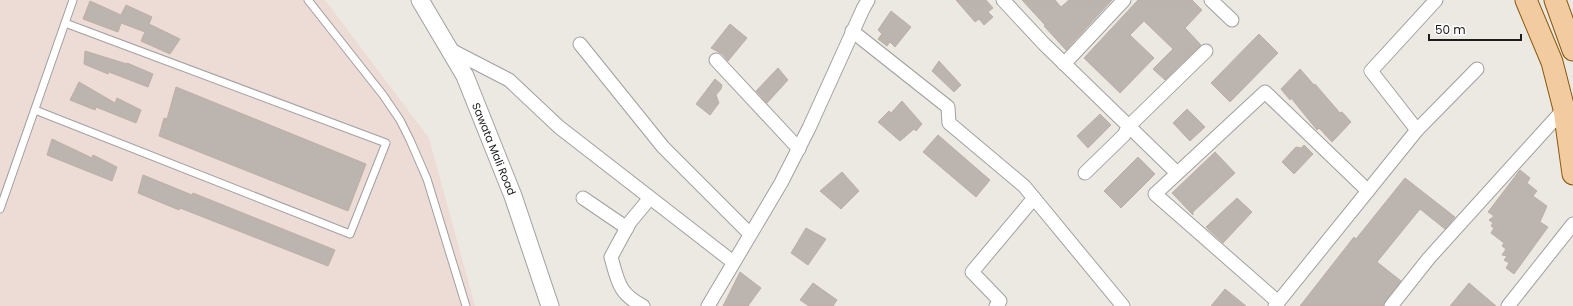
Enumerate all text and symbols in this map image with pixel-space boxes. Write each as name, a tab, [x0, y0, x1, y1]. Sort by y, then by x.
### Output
scale bar	[1429, 16, 1521, 42]
text: 50 m	[1435, 21, 1466, 38]
street label: Sawata Mali Road	[468, 100, 520, 198]

